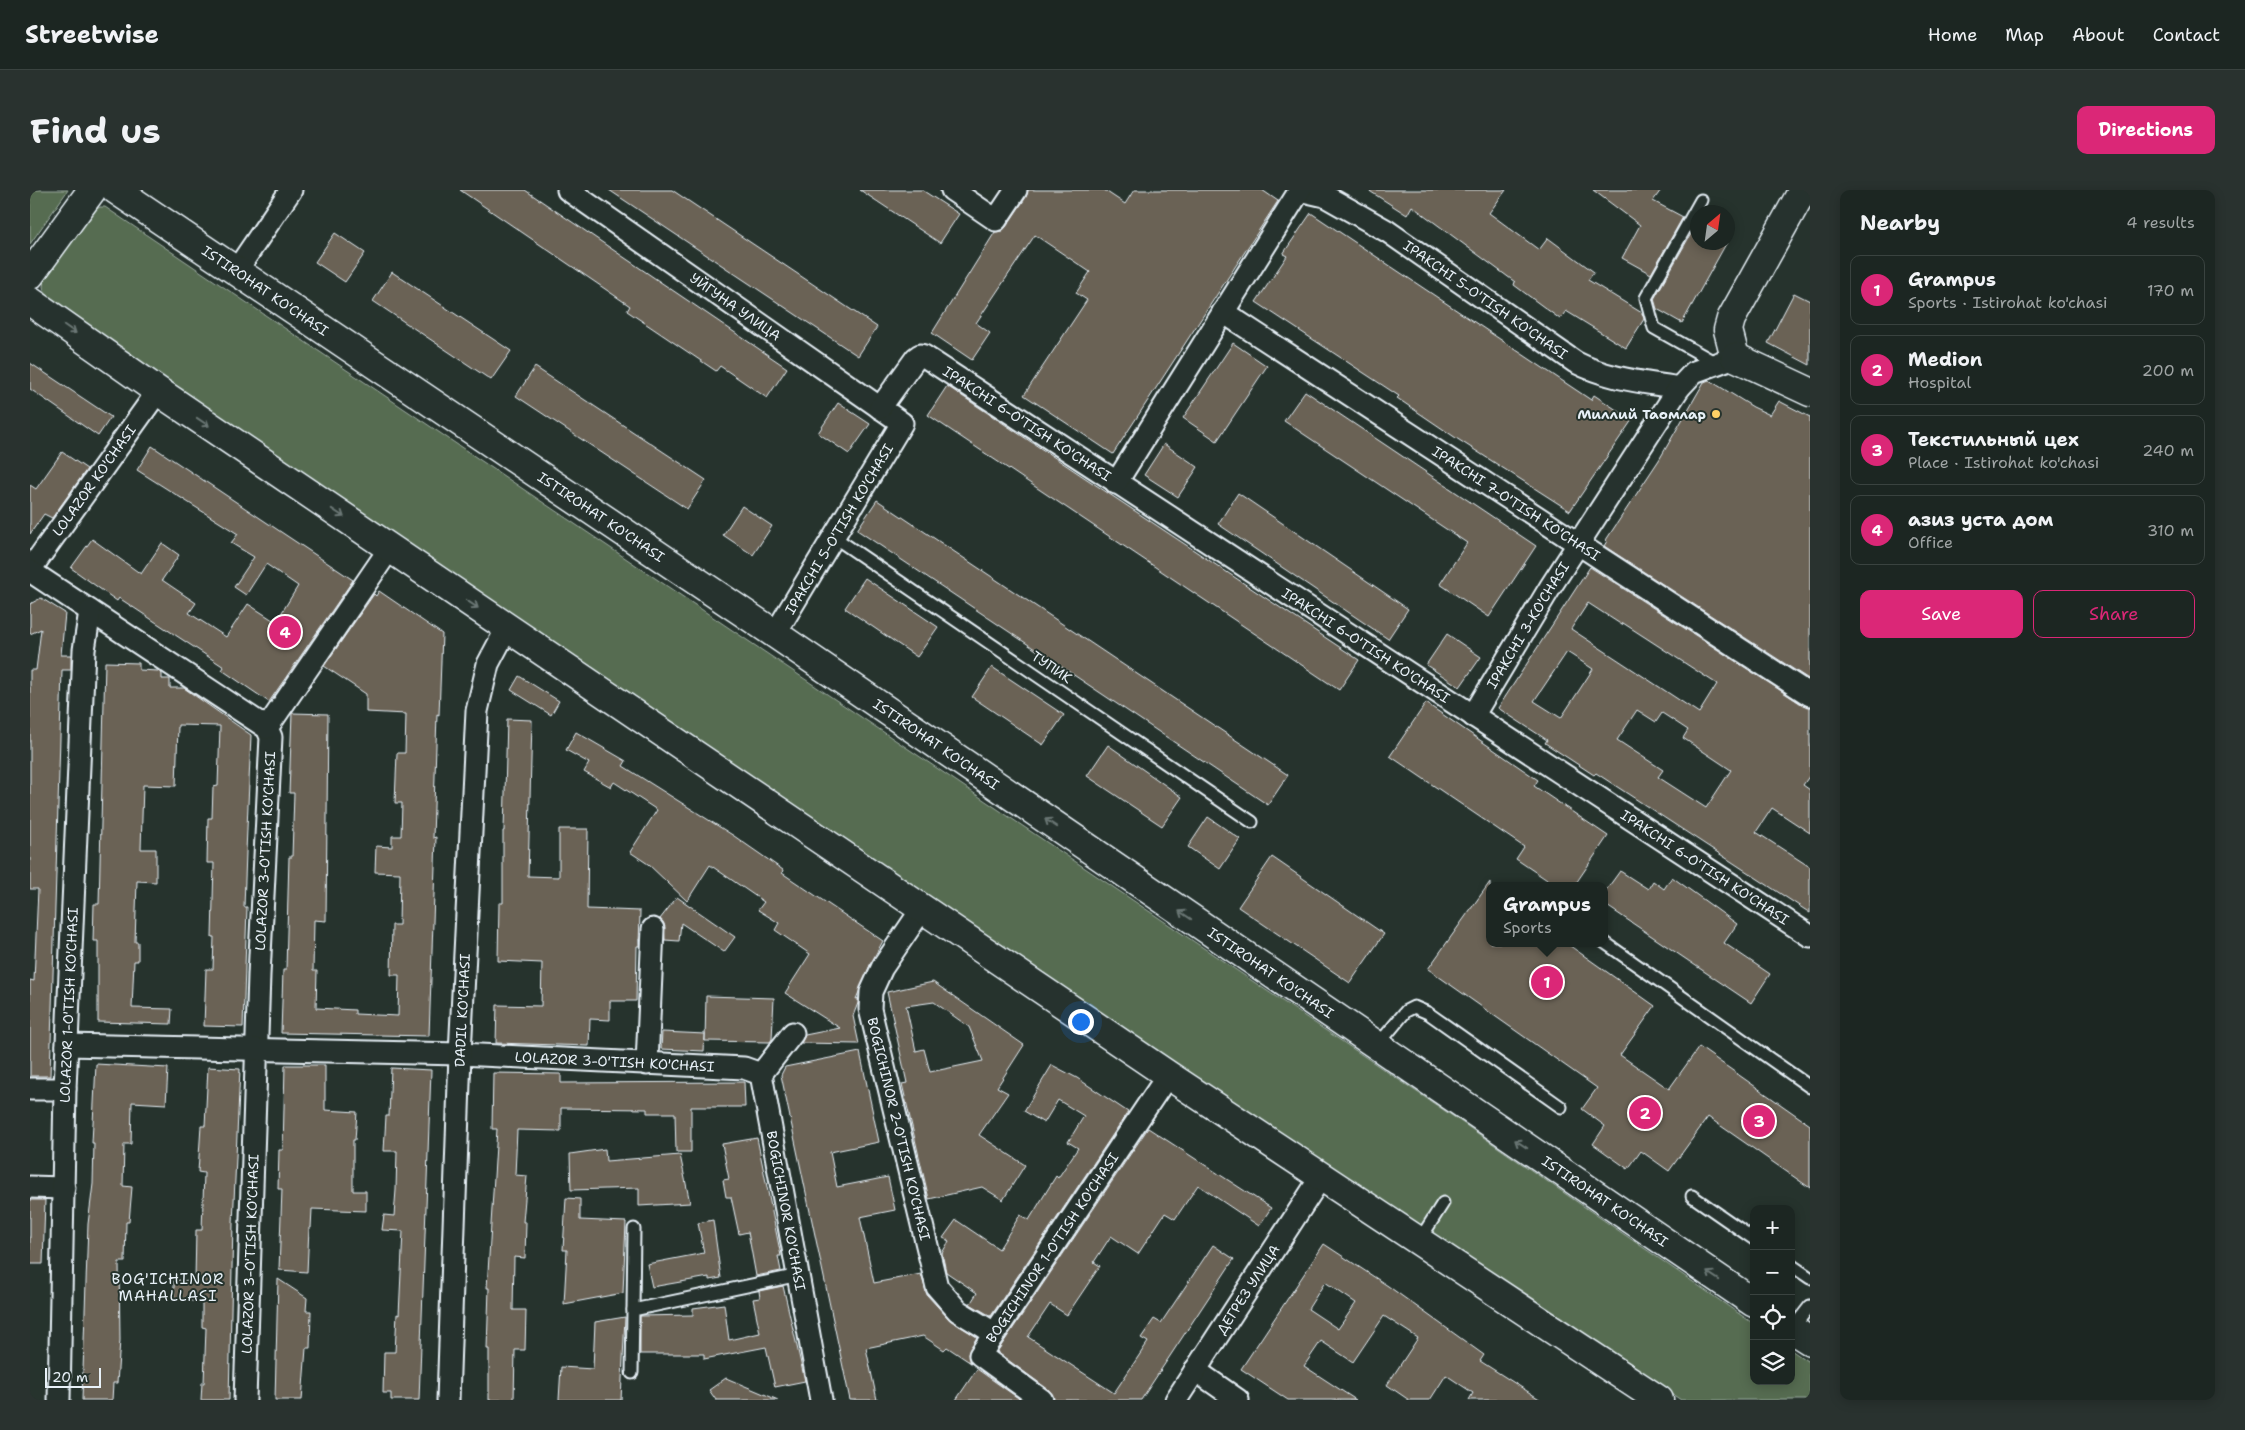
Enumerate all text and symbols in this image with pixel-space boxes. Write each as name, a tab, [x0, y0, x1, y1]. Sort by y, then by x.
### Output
text: Streetwise	[25, 19, 159, 51]
text: Home	[1928, 23, 1977, 47]
text: Map	[2005, 23, 2044, 47]
text: About	[2072, 23, 2125, 47]
text: Contact	[2153, 23, 2220, 47]
button: Directions	[2077, 106, 2215, 154]
text: Find us	[30, 107, 161, 154]
north arrow	[1690, 205, 1735, 250]
text: Nearby	[1860, 209, 1940, 237]
text: 4 results	[2126, 212, 2195, 233]
street label: IPAKCHI 5-O'TISH KO'CHASI	[1400, 236, 1571, 363]
street label: ISTIROHAT KO'CHASI	[198, 242, 332, 340]
text: Grampus	[1908, 267, 1996, 292]
street label: УЙГУНА УЛИЦА	[686, 269, 784, 345]
text: 1	[1873, 280, 1881, 301]
text: 170 m	[2147, 280, 2194, 301]
text: Sports · Istirohat ko'chasi	[1908, 292, 2108, 313]
one-way arrow	[63, 324, 77, 334]
text: Medion	[1908, 347, 1983, 372]
text: 2	[1871, 360, 1883, 381]
text: 200 m	[2142, 360, 2194, 381]
street label: IPAKCHI 6-O'TISH KO'CHASI	[940, 362, 1115, 485]
text: Hospital	[1908, 372, 1971, 393]
place label: Миллий Таомлар	[1577, 405, 1706, 423]
marker: Миллий Таомлар	[1710, 408, 1722, 420]
one-way arrow	[196, 417, 210, 427]
street label: LOLAZOR KO'CHASI	[48, 421, 140, 540]
text: Текстильный цех	[1908, 427, 2079, 452]
street label: IPAKCHI 5-O'TISH KO'CHASI	[781, 440, 897, 618]
text: 3	[1871, 440, 1883, 461]
text: 240 m	[2142, 440, 2194, 461]
street label: IPAKCHI 7-O'TISH KO'CHASI	[1429, 442, 1604, 565]
text: Place · Istirohat ko'chasi	[1908, 452, 2099, 473]
street label: ISTIROHAT KO'CHASI	[534, 468, 668, 566]
text: азиз уста дом	[1908, 507, 2053, 532]
one-way arrow	[330, 508, 344, 518]
text: 4	[1871, 520, 1883, 541]
text: 310 m	[2147, 520, 2194, 541]
text: Office	[1908, 532, 1953, 553]
street label: IPAKCHI 3-KO'CHASI	[1483, 558, 1573, 692]
street label: IPAKCHI 6-O'TISH KO'CHASI	[1279, 584, 1454, 707]
button: Save	[1860, 590, 2023, 638]
button: Share	[2033, 590, 2195, 638]
one-way arrow	[465, 599, 479, 609]
pin: 4	[269, 613, 301, 651]
street label: ТУПИК	[1028, 647, 1076, 687]
street label: ISTIROHAT KO'CHASI	[870, 695, 1003, 794]
street label: LOLAZOR 3-O'TISH KO'CHASI	[251, 750, 279, 951]
street label: IPAKCHI 6-O'TISH KO'CHASI	[1617, 806, 1793, 929]
one-way arrow	[1044, 818, 1058, 828]
popup	[1486, 882, 1608, 947]
text: Grampus	[1503, 892, 1591, 917]
street label: LOLAZOR 1-O'TISH KO'CHASI	[56, 907, 82, 1103]
one-way arrow	[1178, 909, 1192, 920]
text: Sports	[1503, 917, 1552, 938]
street label: ISTIROHAT KO'CHASI	[1204, 923, 1337, 1022]
street label: DADIL KO'CHASI	[451, 953, 474, 1067]
pin: 1	[1531, 963, 1563, 1001]
your location	[1068, 1009, 1094, 1035]
street label: BOGICHINOR 2-O'TISH KO'CHASI	[863, 1015, 935, 1242]
street label: LOLAZOR 3-O'TISH KO'CHASI	[514, 1048, 715, 1076]
pin: 2	[1629, 1094, 1661, 1132]
pin: 3	[1743, 1102, 1775, 1140]
street label: BOGICHINOR KO'CHASI	[763, 1129, 810, 1292]
one-way arrow	[1515, 1139, 1529, 1149]
street label: BOGICHINOR 1-O'TISH KO'CHASI	[982, 1149, 1123, 1346]
street label: ISTIROHAT KO'CHASI	[1539, 1152, 1672, 1251]
street label: LOLAZOR 3-O'TISH KO'CHASI	[238, 1154, 262, 1354]
map controls	[1750, 1205, 1795, 1385]
button: +	[1750, 1205, 1795, 1250]
street label: ДЕГРЕЗ УЛИЦА	[1212, 1241, 1284, 1338]
button: −	[1750, 1250, 1795, 1295]
district label: BOG'ICHINOR MAHALLASI	[112, 1269, 224, 1306]
one-way arrow	[1707, 1270, 1721, 1280]
button: locate	[1750, 1295, 1795, 1340]
button: layers	[1750, 1340, 1795, 1385]
scale bar	[45, 1365, 101, 1388]
text: 20 m	[52, 1368, 88, 1386]

